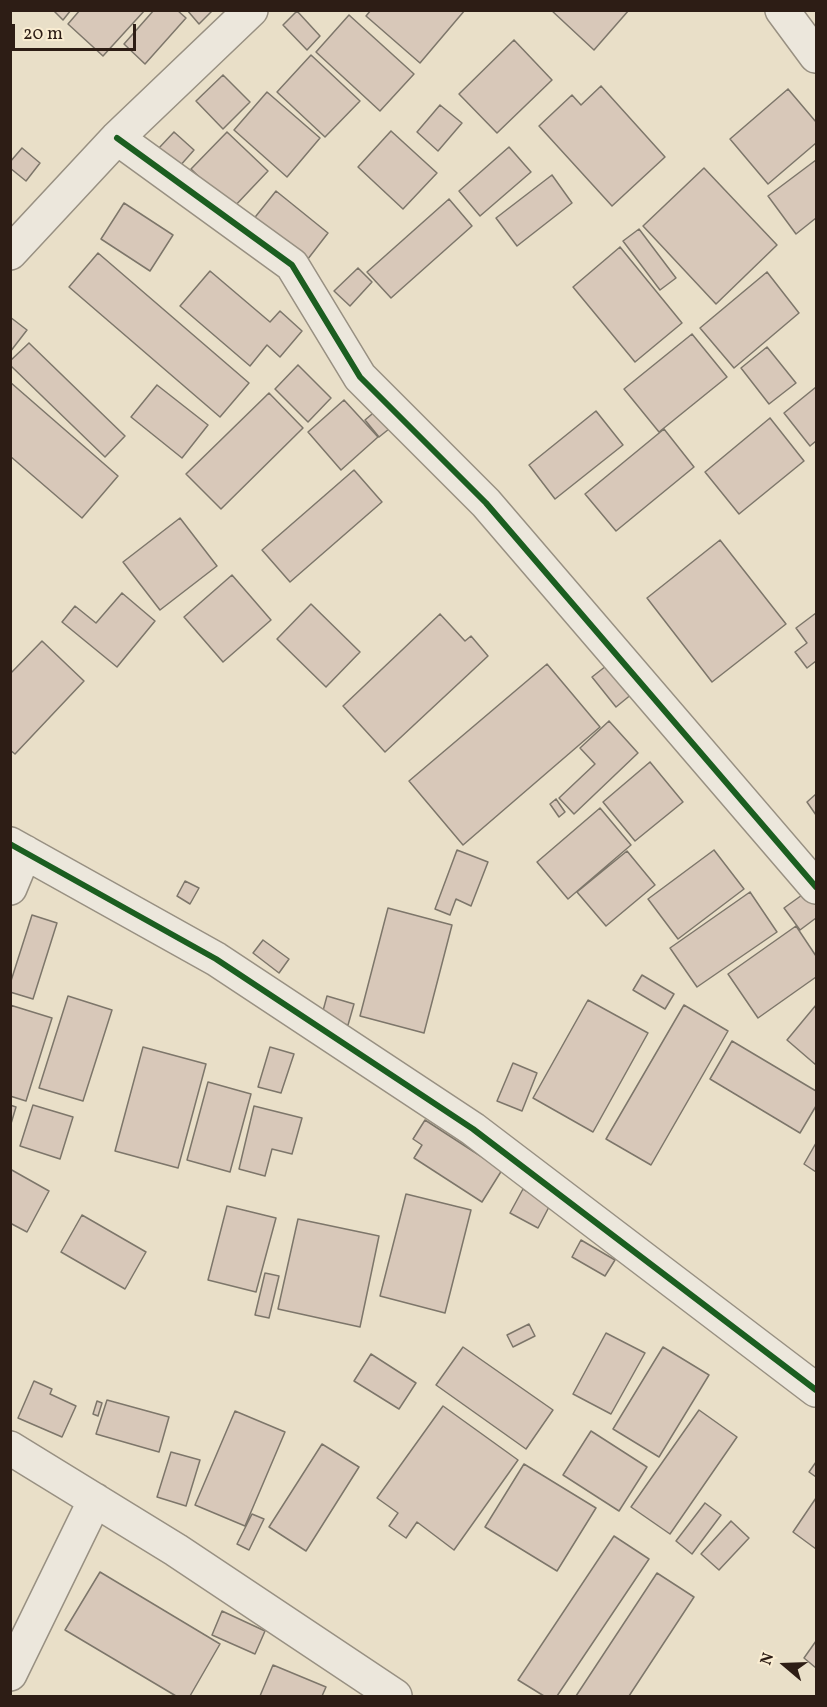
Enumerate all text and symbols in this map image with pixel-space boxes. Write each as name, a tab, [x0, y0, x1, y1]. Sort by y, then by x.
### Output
scale bar	[15, 12, 140, 50]
text: 20 m	[23, 22, 63, 47]
north arrow	[755, 1635, 815, 1695]
text: N	[756, 1650, 780, 1668]

